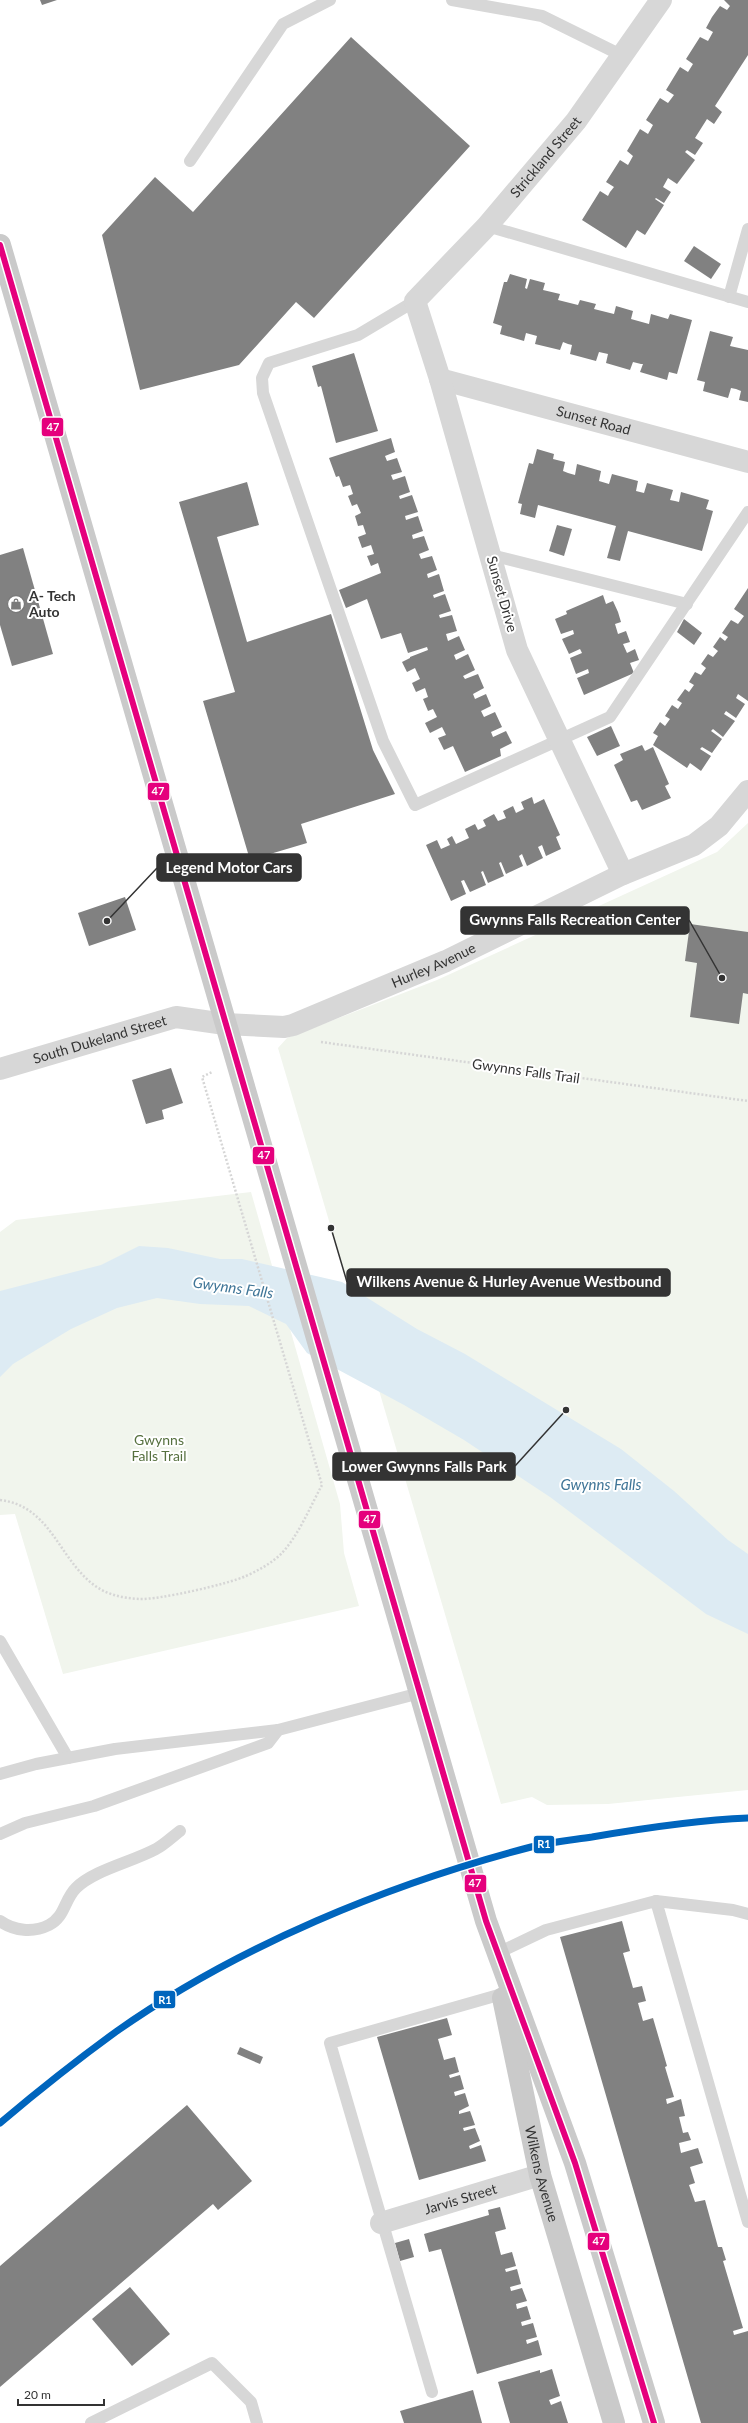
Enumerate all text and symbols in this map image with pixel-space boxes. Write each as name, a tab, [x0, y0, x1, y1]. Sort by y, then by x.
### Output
street label: Strickland Street	[506, 113, 585, 201]
street label: Sunset Road	[555, 402, 633, 438]
line badge: 47	[41, 417, 64, 437]
text: 47	[47, 420, 59, 433]
street label: Sunset Drive	[483, 554, 521, 634]
place label: A- Tech Auto	[28, 587, 76, 620]
shop icon: A- Tech Auto	[6, 594, 26, 614]
line badge: 47	[147, 782, 170, 801]
text: 47	[152, 784, 164, 797]
callout: Legend Motor Cars	[157, 854, 301, 881]
text: Legend Motor Cars	[166, 858, 293, 876]
callout: Gwynns Falls Recreation Center	[461, 907, 689, 934]
text: Gwynns Falls Recreation Center	[469, 910, 681, 928]
street label: Hurley Avenue	[389, 939, 478, 991]
street label: South Dukeland Street	[31, 1011, 169, 1067]
street label: Gwynns Falls Trail	[471, 1055, 581, 1086]
line badge: 47	[252, 1146, 275, 1165]
text: 47	[258, 1148, 270, 1161]
callout: Wilkens Avenue & Hurley Avenue Westbound	[347, 1269, 670, 1296]
water label: Gwynns Falls	[192, 1272, 274, 1302]
text: Wilkens Avenue & Hurley Avenue Westbound	[357, 1272, 661, 1290]
park label: Gwynns Falls Trail	[131, 1431, 187, 1464]
callout: Lower Gwynns Falls Park	[333, 1453, 515, 1480]
text: Lower Gwynns Falls Park	[341, 1457, 508, 1475]
water label: Gwynns Falls	[561, 1475, 641, 1493]
line badge: 47	[358, 1510, 381, 1529]
text: 47	[364, 1512, 376, 1525]
line badge: R1	[533, 1835, 555, 1854]
text: R1	[537, 1837, 551, 1850]
line badge: 47	[464, 1874, 487, 1893]
text: 47	[469, 1876, 481, 1889]
line badge: R1	[153, 1990, 176, 2009]
text: R1	[158, 1993, 172, 2006]
street label: Wilkens Avenue	[522, 2124, 562, 2224]
street label: Jarvis Street	[422, 2180, 499, 2217]
line badge: 47	[587, 2232, 610, 2251]
text: 47	[593, 2234, 605, 2247]
scale bar	[18, 2381, 104, 2407]
text: 20 m	[24, 2387, 51, 2402]

